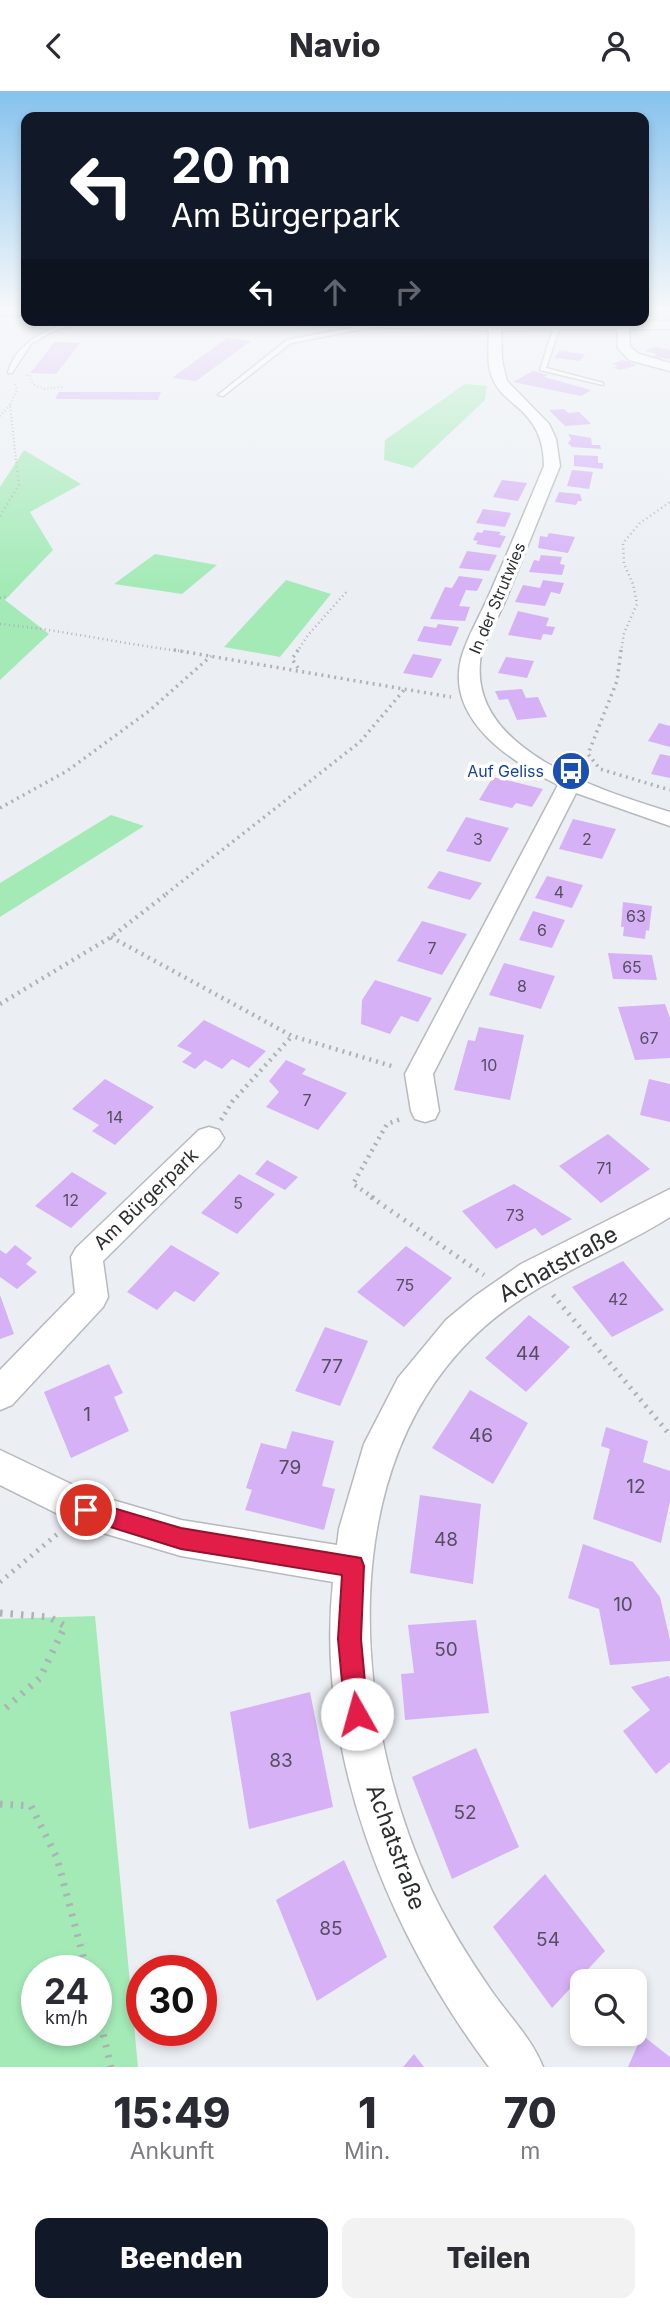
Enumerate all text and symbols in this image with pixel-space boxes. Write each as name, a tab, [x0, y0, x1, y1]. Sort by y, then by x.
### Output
text: Navio	[289, 26, 381, 65]
icon: back	[35, 27, 73, 65]
icon: person	[597, 27, 635, 65]
text: 20 m	[171, 136, 291, 195]
icon: left	[56, 140, 147, 231]
text: Am Bürgerpark	[171, 196, 400, 235]
icon: left	[243, 273, 281, 311]
icon: ahead	[316, 273, 354, 311]
icon: right	[389, 273, 427, 311]
street label: In der Strutwies	[465, 539, 529, 657]
bus stop icon: Auf Geliss	[550, 750, 592, 792]
place label: Auf Geliss	[467, 761, 544, 781]
house number: 3	[473, 829, 483, 849]
house number: 2	[582, 829, 592, 849]
house number: 4	[554, 882, 564, 902]
house number: 63	[626, 906, 646, 926]
house number: 6	[537, 920, 547, 940]
house number: 7	[427, 938, 437, 958]
house number: 65	[622, 957, 642, 977]
house number: 8	[517, 976, 527, 996]
house number: 67	[640, 1028, 658, 1048]
house number: 10	[481, 1055, 497, 1075]
house number: 7	[302, 1090, 312, 1110]
house number: 14	[107, 1107, 123, 1127]
street label: Am Bürgerpark	[89, 1143, 203, 1255]
house number: 71	[596, 1158, 612, 1178]
house number: 12	[63, 1190, 79, 1210]
house number: 5	[233, 1193, 243, 1213]
house number: 73	[506, 1205, 524, 1225]
street label: Achatstraße	[494, 1220, 622, 1308]
house number: 75	[396, 1275, 414, 1295]
house number: 42	[608, 1289, 628, 1309]
house number: 44	[516, 1342, 540, 1365]
house number: 77	[321, 1355, 343, 1378]
house number: 1	[83, 1403, 91, 1426]
house number: 46	[469, 1424, 493, 1447]
house number: 79	[279, 1456, 301, 1479]
house number: 12	[626, 1475, 646, 1498]
pin	[56, 1480, 116, 1540]
icon: arrive	[67, 1491, 105, 1529]
house number: 48	[434, 1528, 458, 1551]
house number: 10	[613, 1593, 633, 1616]
house number: 50	[434, 1638, 458, 1661]
position arrow	[320, 1677, 394, 1751]
house number: 83	[269, 1749, 293, 1772]
street label: Achatstraße	[360, 1780, 432, 1914]
house number: 52	[453, 1801, 477, 1824]
house number: 85	[319, 1917, 343, 1940]
house number: 54	[536, 1928, 560, 1951]
speed limit sign: 30	[126, 1955, 217, 2046]
map controls	[570, 1969, 647, 2046]
button: search	[570, 1969, 647, 2046]
text: 24	[44, 1970, 89, 2012]
text: km/h	[45, 2007, 88, 2028]
text: 15:49	[113, 2087, 231, 2138]
text: 1	[358, 2087, 376, 2138]
text: 70	[504, 2087, 557, 2138]
text: Ankunft	[130, 2137, 214, 2165]
text: Min.	[344, 2137, 390, 2165]
text: m	[520, 2137, 540, 2165]
button: Beenden	[35, 2218, 328, 2298]
button: Teilen	[342, 2218, 635, 2298]

